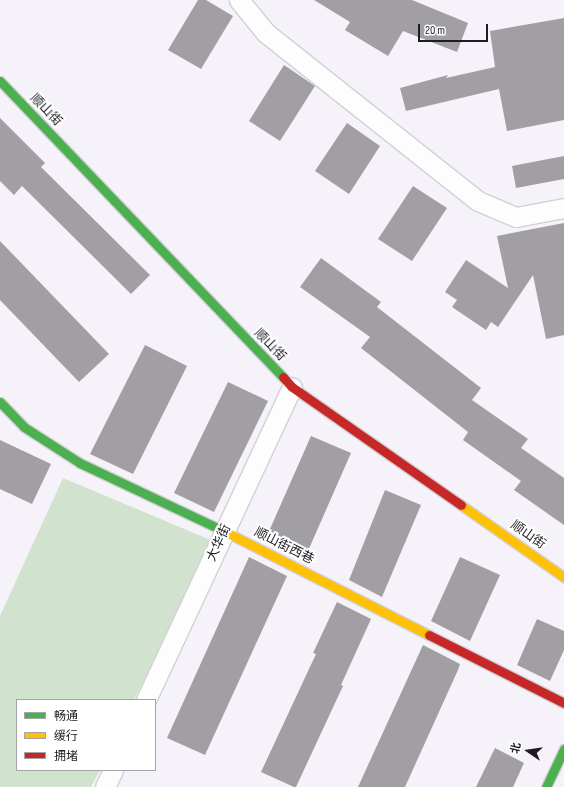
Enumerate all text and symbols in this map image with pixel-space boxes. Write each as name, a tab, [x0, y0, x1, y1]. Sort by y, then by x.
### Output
scale bar	[420, 16, 490, 42]
text: 20 m	[425, 23, 445, 38]
street label: 顺山街	[27, 91, 65, 129]
street label: 顺山街	[251, 326, 289, 364]
street label: 顺山街	[508, 517, 548, 553]
street label: 大华街	[204, 522, 234, 564]
street label: 顺山街西巷	[252, 524, 316, 568]
legend	[16, 699, 156, 771]
text: 畅通	[54, 709, 78, 724]
text: 缓行	[54, 729, 78, 744]
north arrow	[508, 731, 548, 771]
text: 北	[508, 741, 523, 755]
text: 拥堵	[54, 749, 78, 764]

